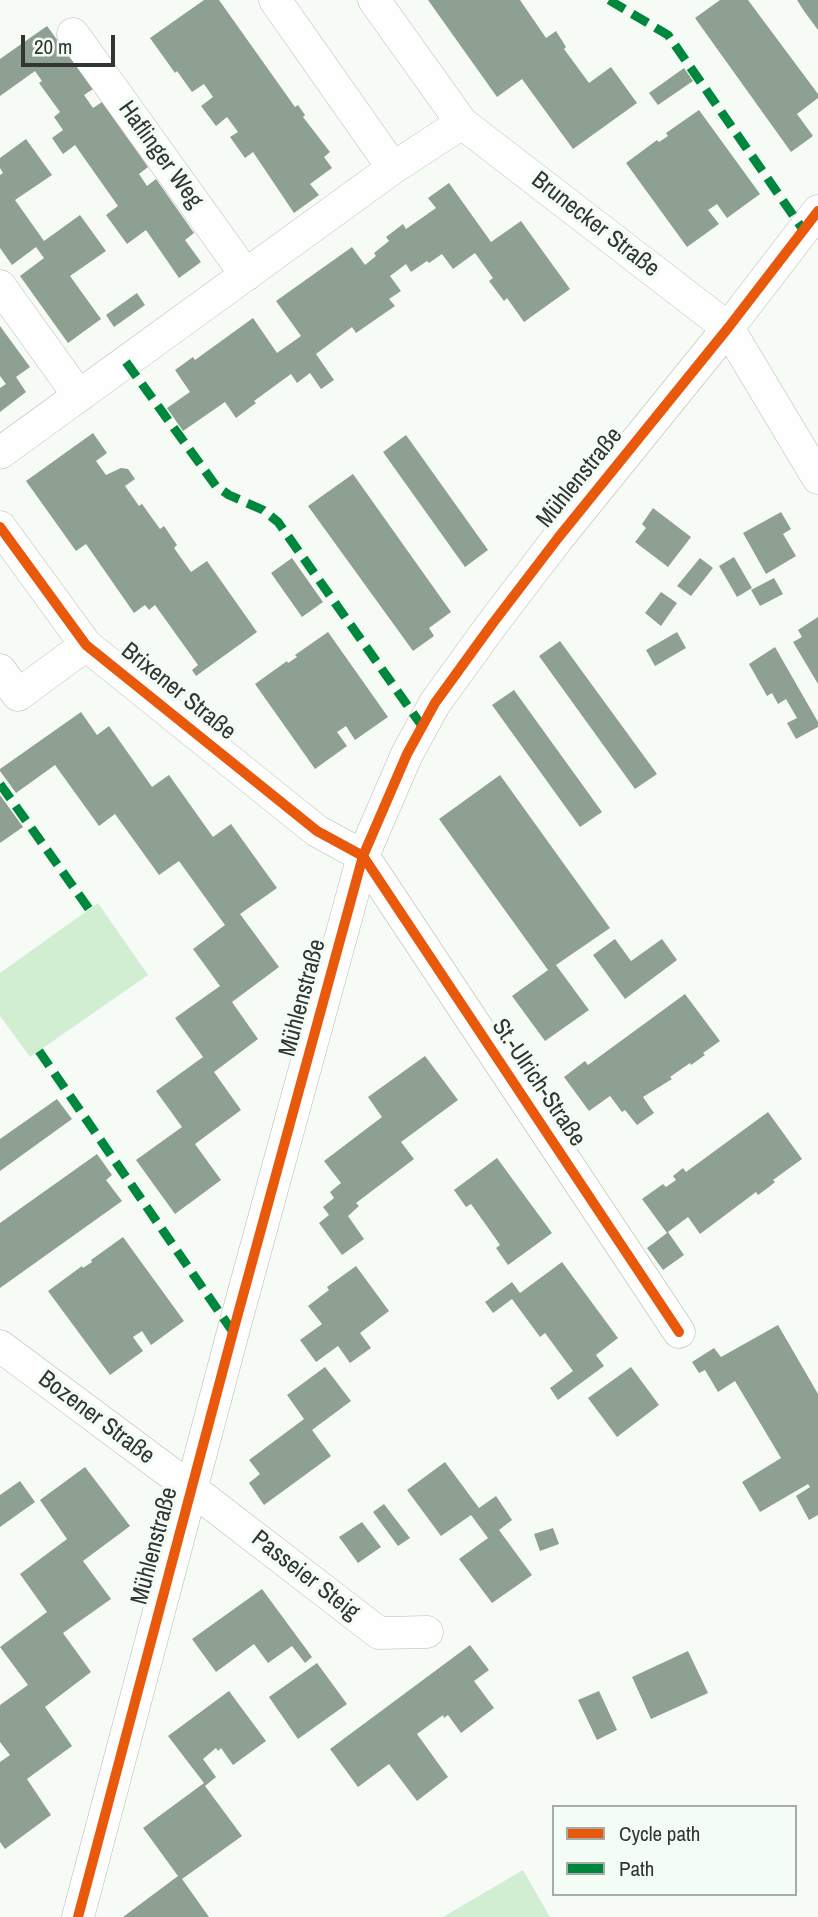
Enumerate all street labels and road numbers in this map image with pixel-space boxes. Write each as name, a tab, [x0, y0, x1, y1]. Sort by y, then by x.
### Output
street label: Haflinger Weg	[111, 96, 209, 214]
street label: Brunecker Straße	[525, 166, 665, 284]
street label: Mühlenstraße	[531, 422, 629, 534]
street label: Brixener Straße	[115, 637, 241, 747]
street label: Mühlenstraße	[274, 936, 332, 1060]
street label: St.-Ulrich-Straße	[485, 1014, 591, 1152]
street label: Bozener Straße	[32, 1365, 160, 1471]
street label: Mühlenstraße	[126, 1484, 184, 1608]
street label: Passeier Steig	[245, 1525, 365, 1627]

